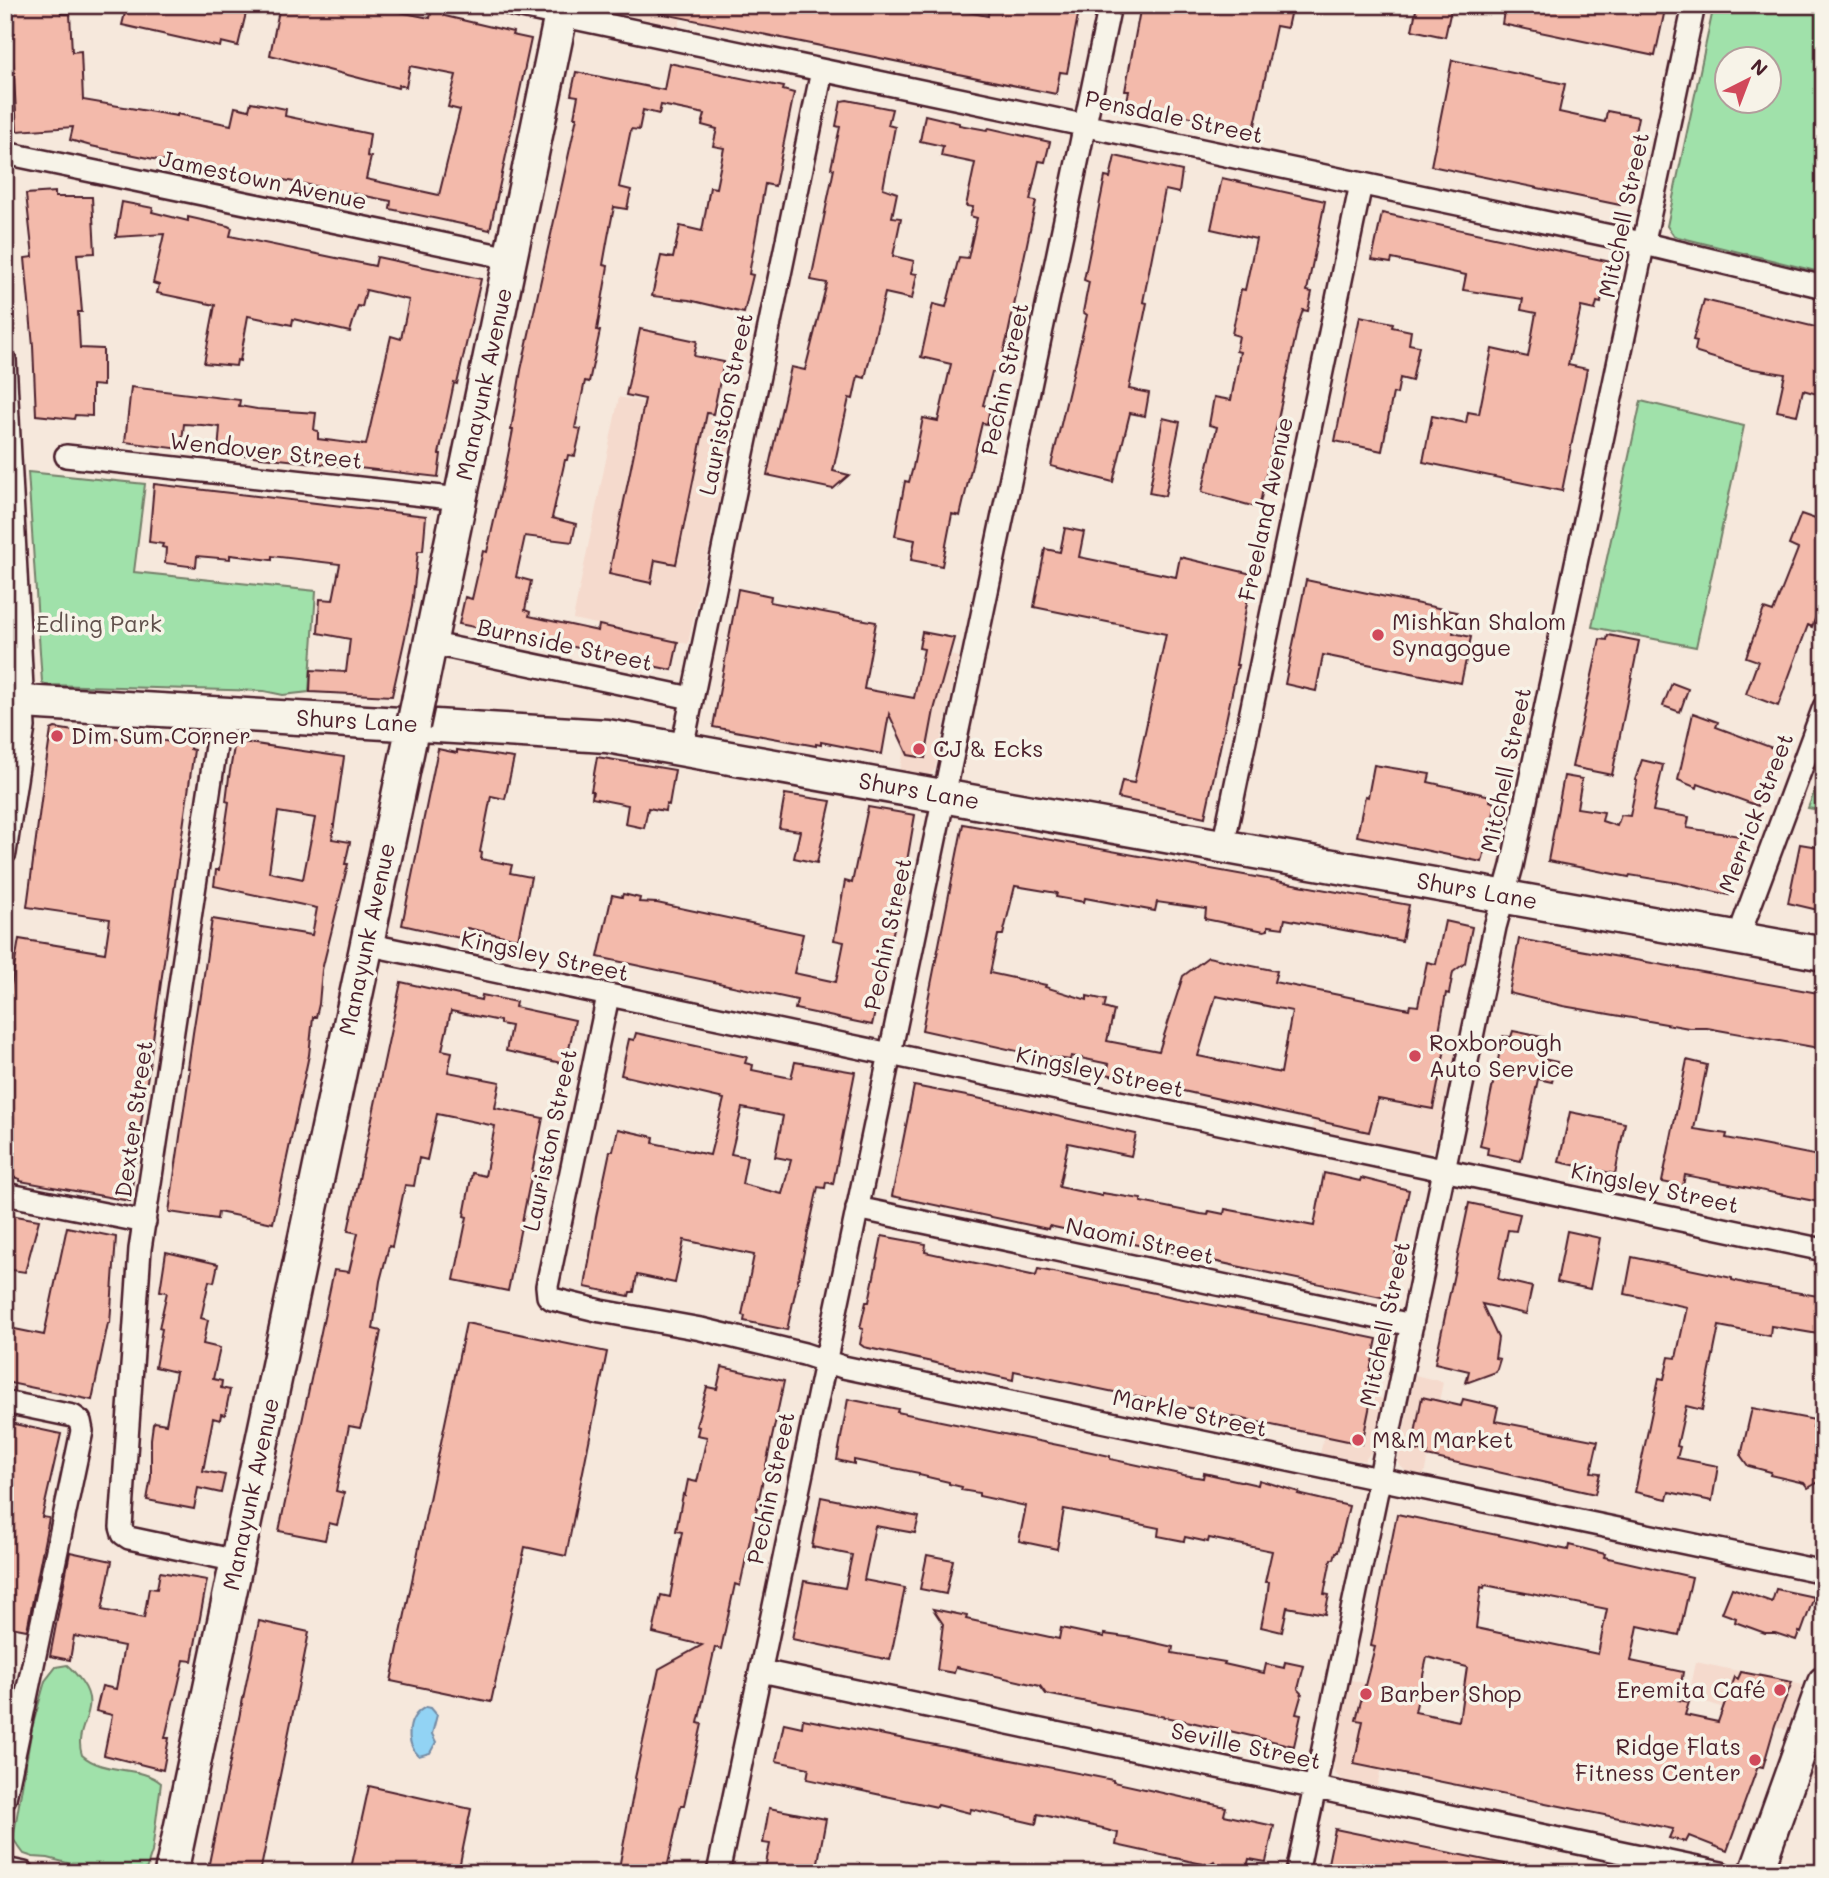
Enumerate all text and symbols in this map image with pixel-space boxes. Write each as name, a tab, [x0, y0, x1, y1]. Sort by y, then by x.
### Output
north arrow	[1714, 46, 1784, 116]
text: N	[1746, 53, 1773, 81]
street label: Pensdale Street	[1082, 82, 1266, 150]
street label: Mitchell Street	[1591, 129, 1655, 300]
street label: Jamestown Avenue	[156, 142, 370, 216]
street label: Manayunk Avenue	[448, 285, 518, 483]
street label: Pechin Street	[973, 300, 1035, 458]
street label: Lauriston Street	[691, 310, 759, 498]
street label: Freeland Avenue	[1231, 414, 1299, 603]
street label: Wendover Street	[168, 425, 364, 475]
place label: Mishkan Shalom Synagogue	[1392, 606, 1566, 662]
park label: Edling Park	[36, 608, 162, 638]
street label: Burnside Street	[475, 611, 656, 677]
marker: Mishkan Shalom Synagogue	[1370, 627, 1386, 643]
street label: Mitchell Street	[1473, 684, 1537, 855]
street label: Shurs Lane	[295, 702, 419, 738]
place label: Dim Sum Corner	[71, 720, 251, 750]
marker: Dim Sum Corner	[49, 728, 65, 744]
street label: Merrick Street	[1711, 728, 1799, 897]
place label: CJ & Ecks	[933, 733, 1043, 763]
marker: CJ & Ecks	[911, 741, 927, 757]
street label: Shurs Lane	[856, 765, 982, 815]
street label: Manayunk Avenue	[331, 840, 401, 1038]
street label: Pechin Street	[856, 855, 918, 1013]
street label: Shurs Lane	[1414, 865, 1540, 915]
street label: Kingsley Street	[459, 923, 632, 987]
place label: Roxborough Auto Service	[1429, 1027, 1574, 1083]
street label: Dexter Street	[107, 1038, 159, 1199]
street label: Kingsley Street	[1014, 1039, 1187, 1103]
street label: Lauriston Street	[515, 1046, 583, 1234]
marker: Roxborough Auto Service	[1407, 1048, 1423, 1064]
street label: Kingsley Street	[1569, 1155, 1742, 1219]
street label: Naomi Street	[1063, 1210, 1217, 1270]
street label: Mitchell Street	[1352, 1238, 1416, 1409]
street label: Markle Street	[1110, 1381, 1270, 1443]
street label: Manayunk Avenue	[215, 1395, 285, 1593]
street label: Pechin Street	[739, 1409, 801, 1567]
place label: M&M Market	[1372, 1424, 1513, 1454]
marker: M&M Market	[1350, 1432, 1366, 1448]
place label: Eremita Café	[1617, 1674, 1766, 1704]
place label: Barber Shop	[1380, 1678, 1522, 1708]
marker: Eremita Café	[1772, 1682, 1788, 1698]
marker: Barber Shop	[1358, 1686, 1374, 1702]
street label: Seville Street	[1168, 1714, 1324, 1776]
place label: Ridge Flats Fitness Center	[1575, 1731, 1741, 1787]
marker: Ridge Flats Fitness Center	[1747, 1752, 1763, 1768]

